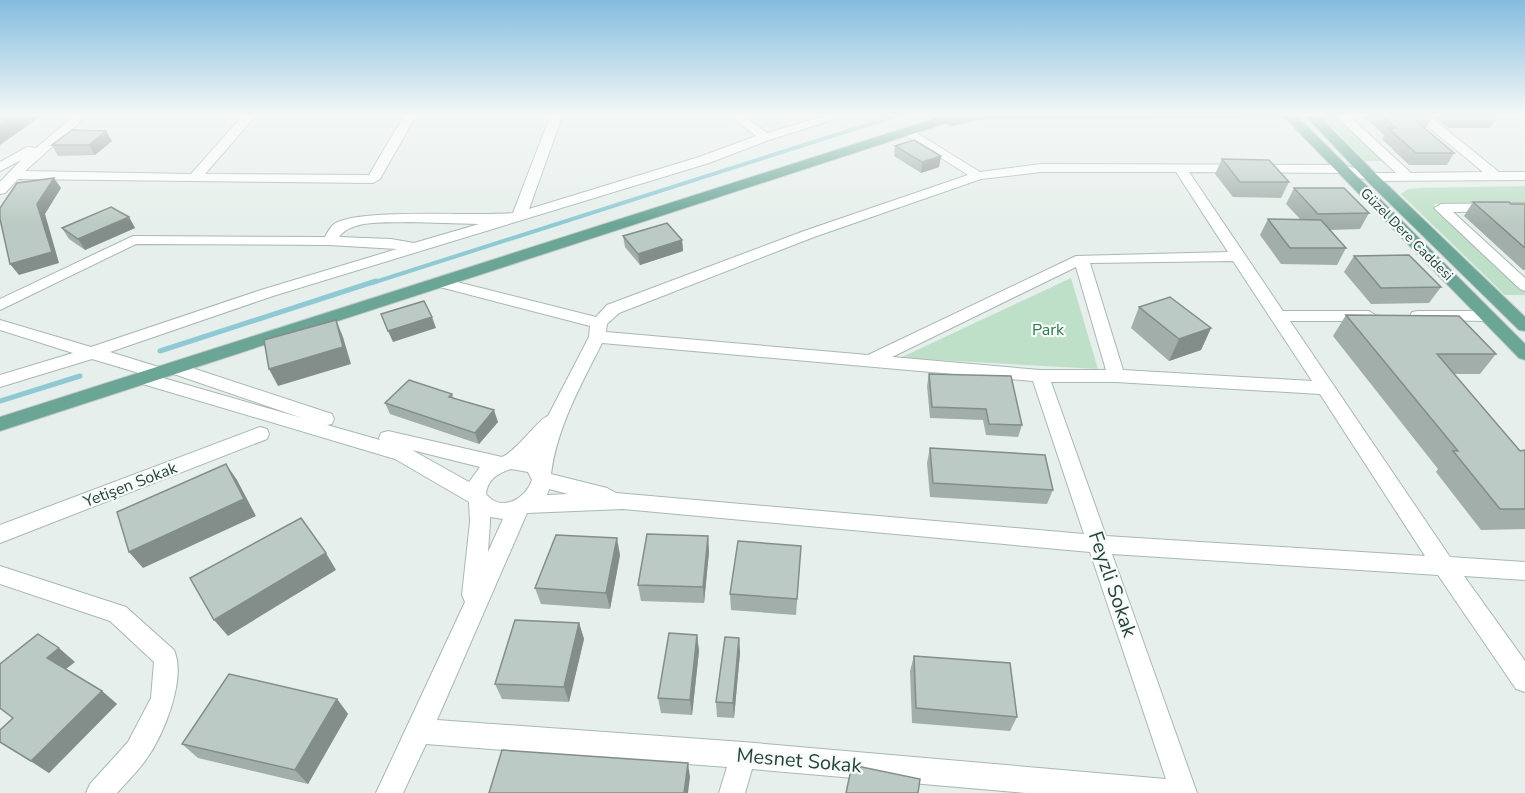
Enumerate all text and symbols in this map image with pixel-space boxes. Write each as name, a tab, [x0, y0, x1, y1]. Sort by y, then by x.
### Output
street label: Güzel Dere Caddesi	[1356, 184, 1457, 285]
park label: Park	[1032, 319, 1065, 341]
street label: Yetişen Sokak	[79, 457, 181, 513]
street label: Feyzli Sokak	[1082, 528, 1144, 642]
street label: Mesnet Sokak	[735, 742, 864, 779]

